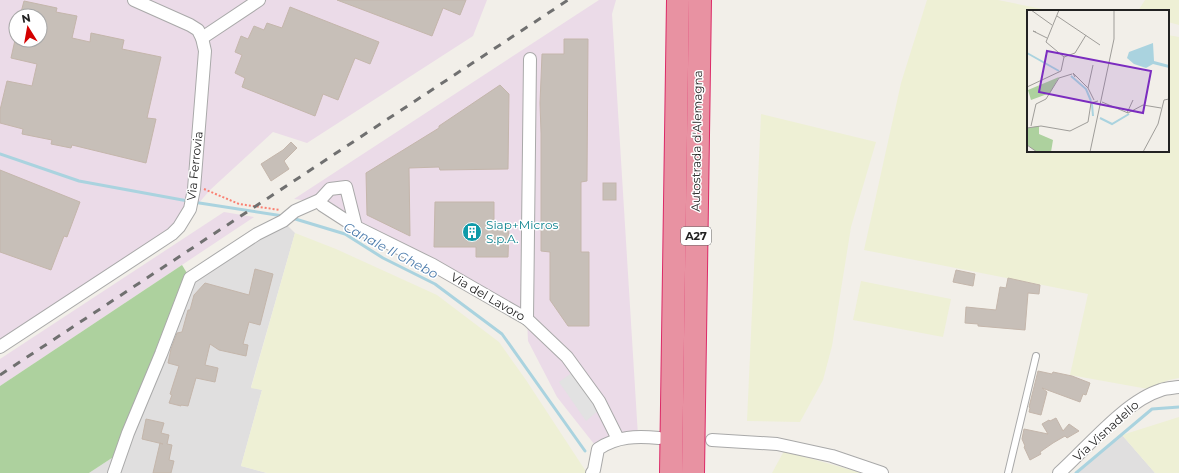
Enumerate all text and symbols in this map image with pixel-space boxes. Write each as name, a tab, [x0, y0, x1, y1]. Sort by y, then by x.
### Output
north arrow	[8, 8, 48, 48]
text: N	[20, 10, 32, 26]
inset map	[1027, 10, 1169, 152]
street label: Autostrada d'Alemagna	[688, 70, 705, 212]
street label: Via Ferrovia	[183, 130, 206, 201]
place label: Siap+Micros S.p.A.	[486, 217, 558, 246]
water label: Canale Il Ghebo	[341, 218, 441, 282]
building icon: Siap+Micros S.p.A.	[461, 221, 483, 243]
road number: A27	[681, 227, 711, 245]
street label: Via del Lavoro	[448, 269, 528, 324]
street label: Via Visnadello	[1070, 397, 1142, 464]

